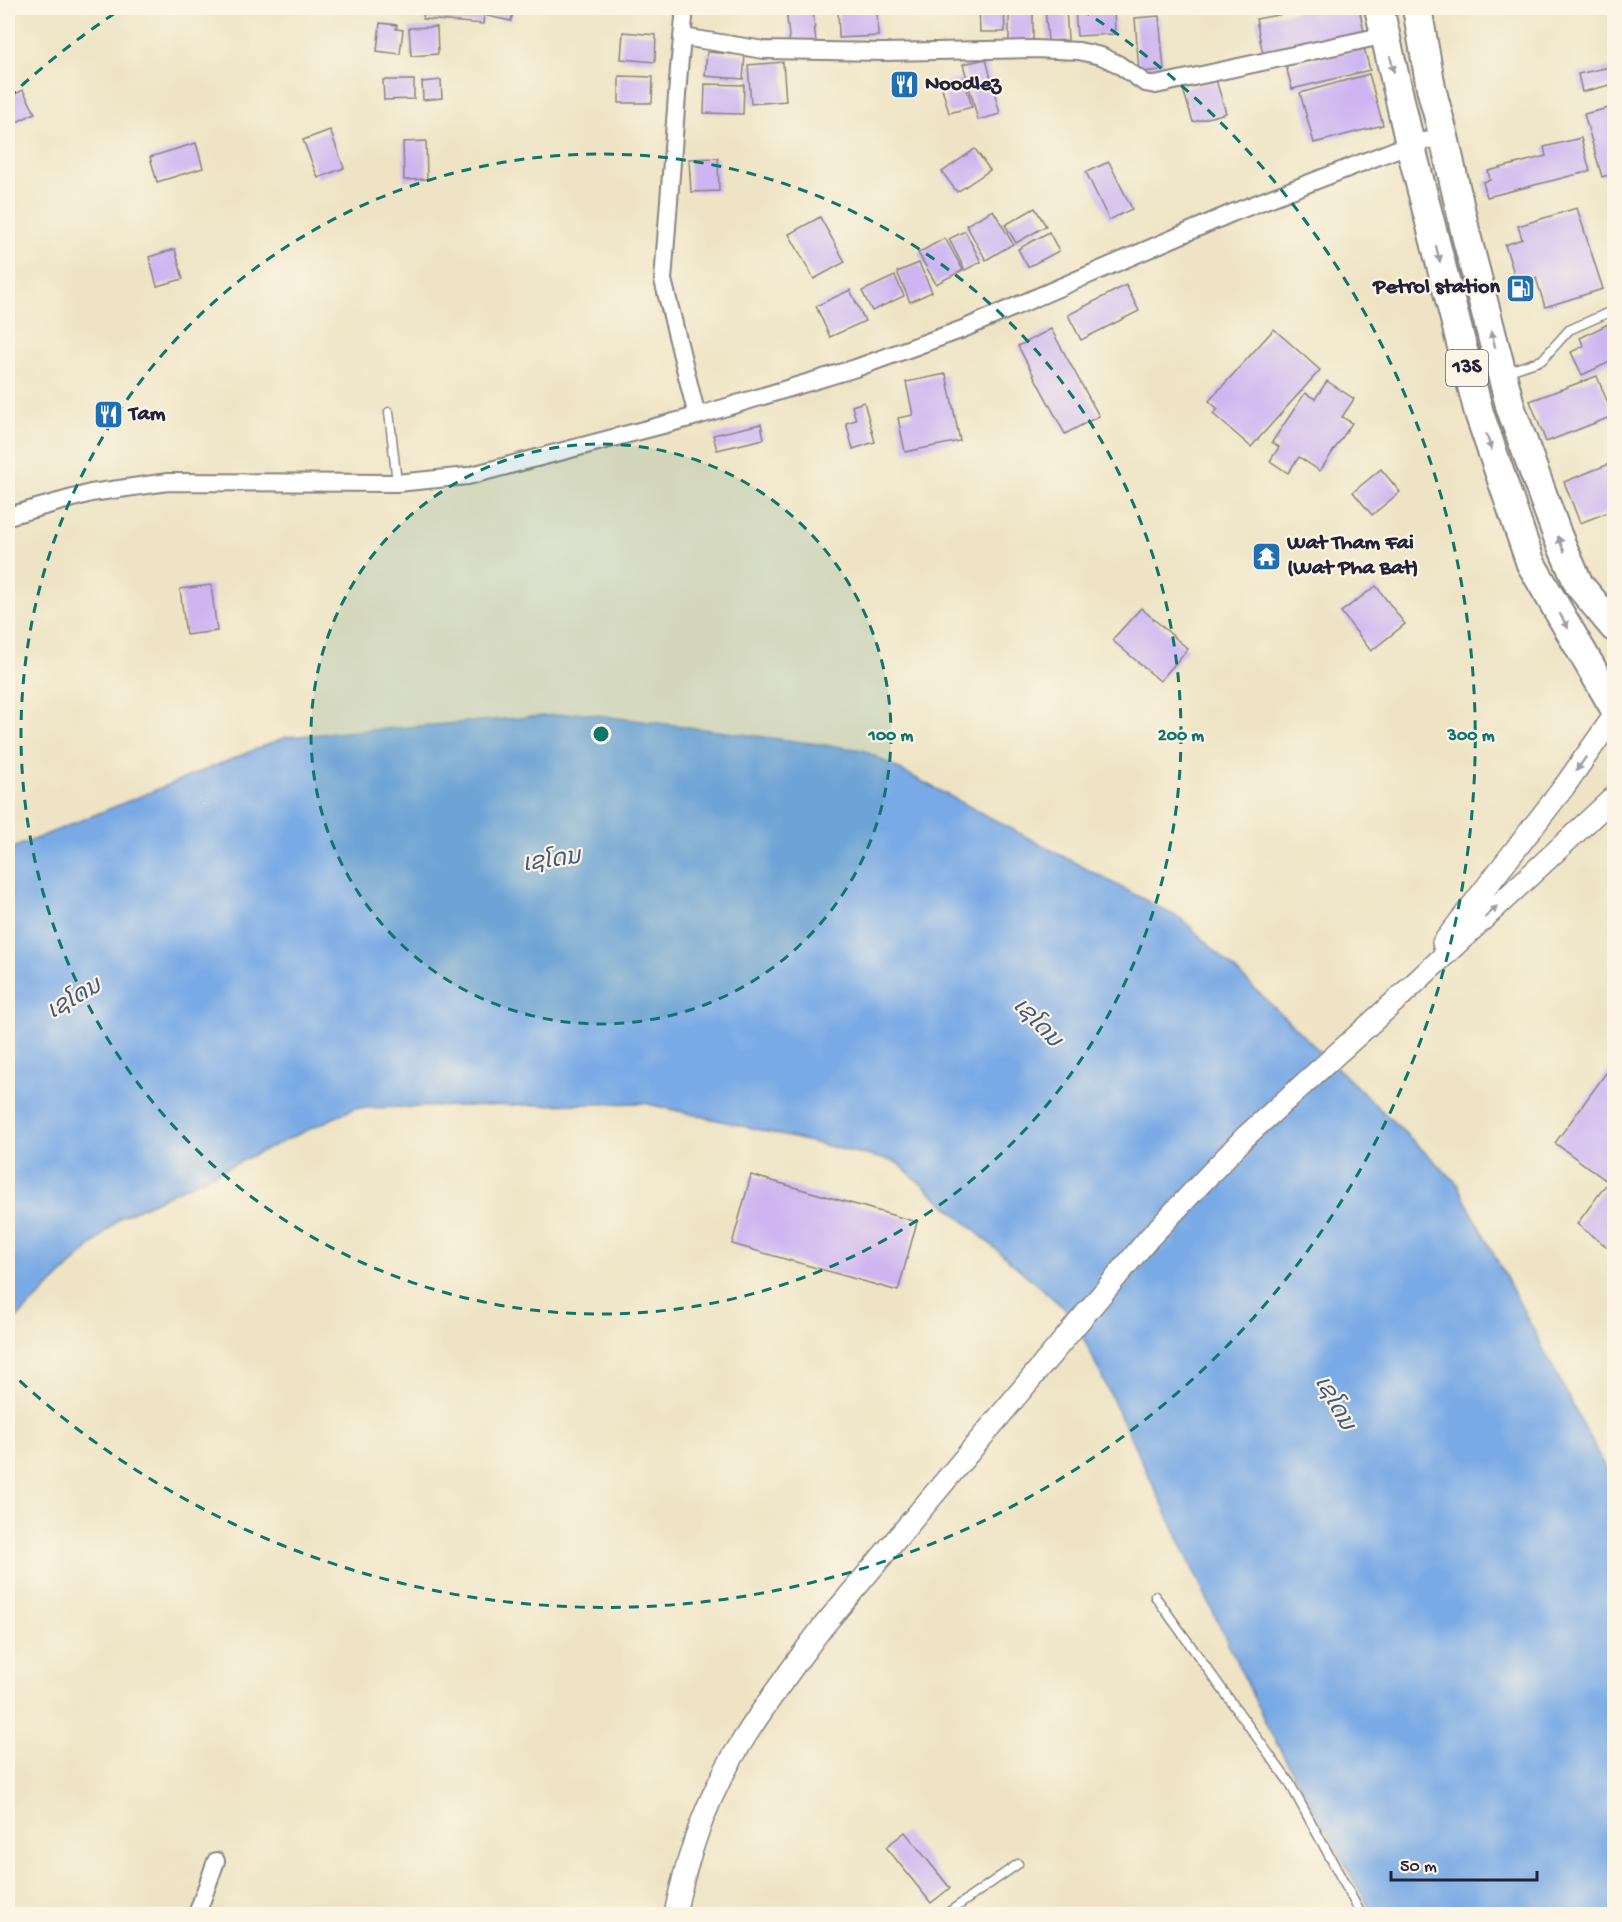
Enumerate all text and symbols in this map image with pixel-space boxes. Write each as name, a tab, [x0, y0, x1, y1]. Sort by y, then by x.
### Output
one-way arrow	[1388, 55, 1398, 74]
restaurant icon: Noodlez	[888, 69, 920, 101]
place label: Noodlez	[925, 72, 1002, 98]
one-way arrow	[1434, 245, 1443, 263]
fuel station icon: Petrol station	[1505, 272, 1537, 304]
place label: Petrol station	[1372, 275, 1501, 301]
one-way arrow	[1488, 330, 1497, 348]
road number: 13S	[1446, 350, 1488, 386]
restaurant icon: Tam	[92, 399, 124, 431]
place label: Tam	[127, 402, 166, 428]
one-way arrow	[1484, 433, 1494, 451]
place label: Wat Tham Fai (Wat Pha Bat)	[1286, 531, 1418, 582]
one-way arrow	[1556, 534, 1566, 552]
temple icon: Wat Tham Fai (Wat Pha Bat)	[1250, 541, 1282, 573]
one-way arrow	[1559, 613, 1570, 629]
centre of rings	[591, 724, 611, 744]
text: 100 m	[868, 726, 914, 747]
text: 200 m	[1158, 726, 1204, 747]
text: 300 m	[1447, 726, 1495, 747]
one-way arrow	[1575, 755, 1587, 771]
water label: ເຊໂດນ	[521, 841, 585, 880]
one-way arrow	[1484, 906, 1498, 920]
water label: ເຊໂດນ	[42, 970, 109, 1027]
water label: ເຊໂດນ	[1005, 992, 1070, 1057]
water label: ເຊໂດນ	[1306, 1371, 1363, 1438]
scale bar	[1391, 1844, 1536, 1882]
text: 50 m	[1400, 1857, 1437, 1878]

